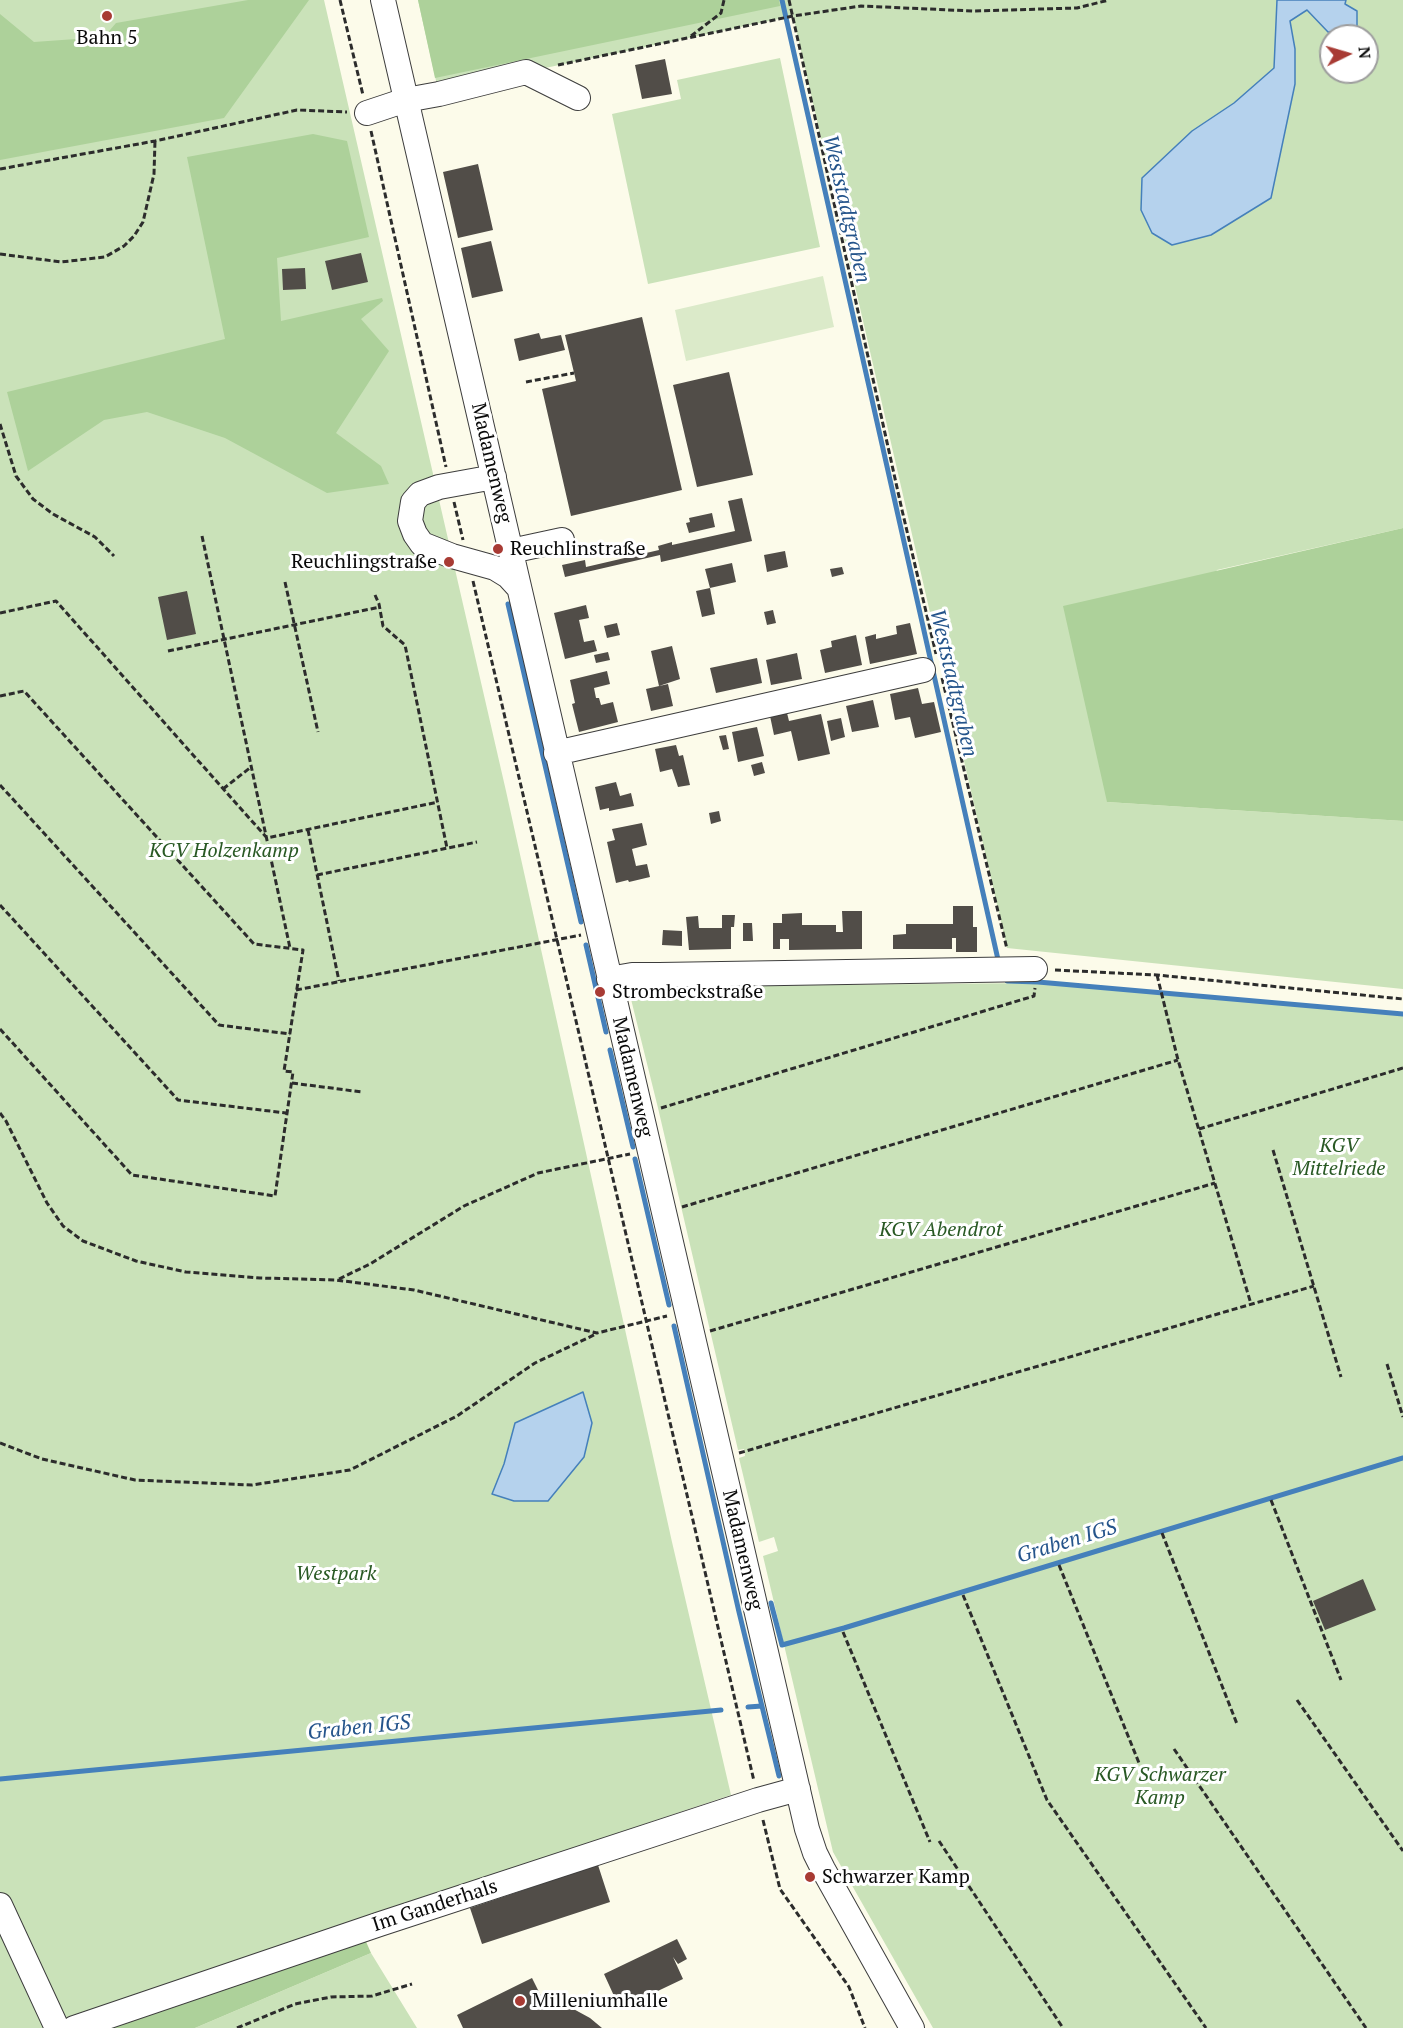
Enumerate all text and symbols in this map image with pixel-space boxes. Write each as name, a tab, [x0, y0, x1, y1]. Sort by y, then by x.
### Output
marker: Bahn 5	[100, 9, 114, 23]
north arrow	[1319, 24, 1379, 84]
place label: Bahn 5	[76, 26, 138, 50]
text: N	[1353, 46, 1376, 60]
water label: Weststadtgraben	[817, 133, 875, 285]
street label: Madamenweg	[466, 401, 516, 525]
place label: Reuchlinstraße	[510, 537, 646, 561]
marker: Reuchlinstraße	[491, 542, 505, 556]
place label: Reuchlingstraße	[291, 550, 437, 574]
marker: Reuchlingstraße	[442, 555, 456, 569]
water label: Weststadtgraben	[924, 607, 982, 759]
park label: KGV Holzenkamp	[149, 839, 299, 863]
place label: Strombeckstraße	[612, 980, 763, 1004]
marker: Strombeckstraße	[593, 985, 607, 999]
street label: Madamenweg	[607, 1015, 657, 1139]
park label: KGV Mittelriede	[1293, 1134, 1385, 1181]
park label: KGV Abendrot	[879, 1218, 1003, 1242]
street label: Madamenweg	[717, 1488, 767, 1612]
water label: Graben IGS	[1014, 1515, 1120, 1569]
park label: Westpark	[296, 1562, 376, 1586]
water label: Graben IGS	[306, 1710, 412, 1746]
park label: KGV Schwarzer Kamp	[1094, 1763, 1226, 1810]
place label: Schwarzer Kamp	[822, 1865, 970, 1889]
marker: Schwarzer Kamp	[803, 1870, 817, 1884]
street label: Im Ganderhals	[369, 1874, 501, 1938]
place label: Milleniumhalle	[532, 1989, 668, 2013]
marker: Milleniumhalle	[513, 1994, 527, 2008]

